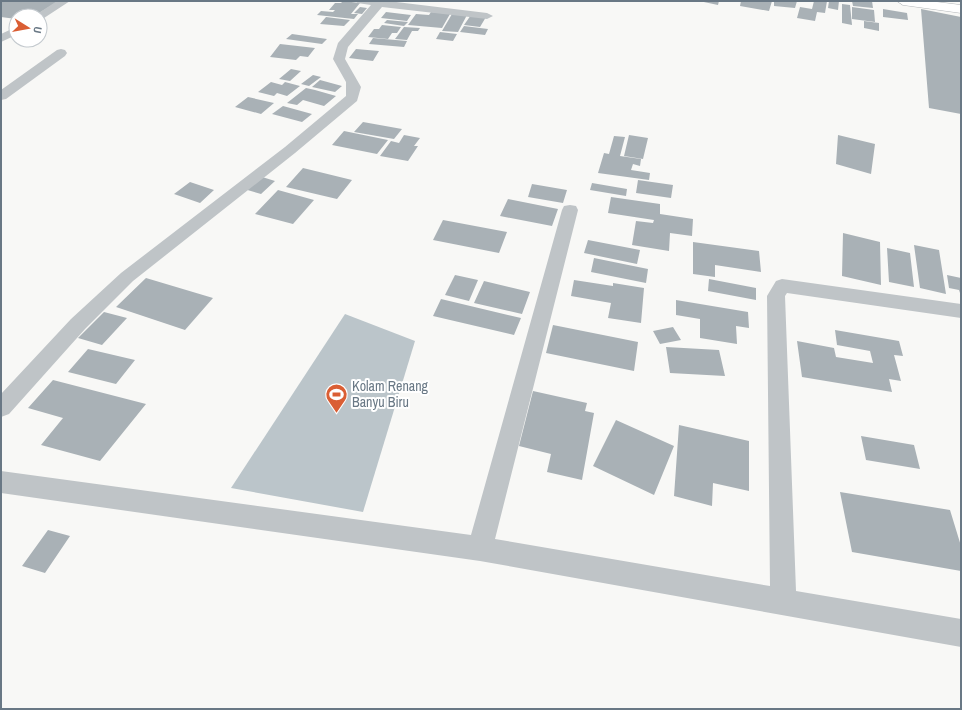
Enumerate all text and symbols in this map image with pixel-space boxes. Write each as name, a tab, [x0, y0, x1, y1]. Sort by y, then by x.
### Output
north arrow	[8, 8, 48, 48]
text: U	[30, 25, 45, 34]
place label: Kolam Renang Banyu Biru	[352, 377, 429, 411]
sports icon: Kolam Renang Banyu Biru	[323, 381, 349, 414]

